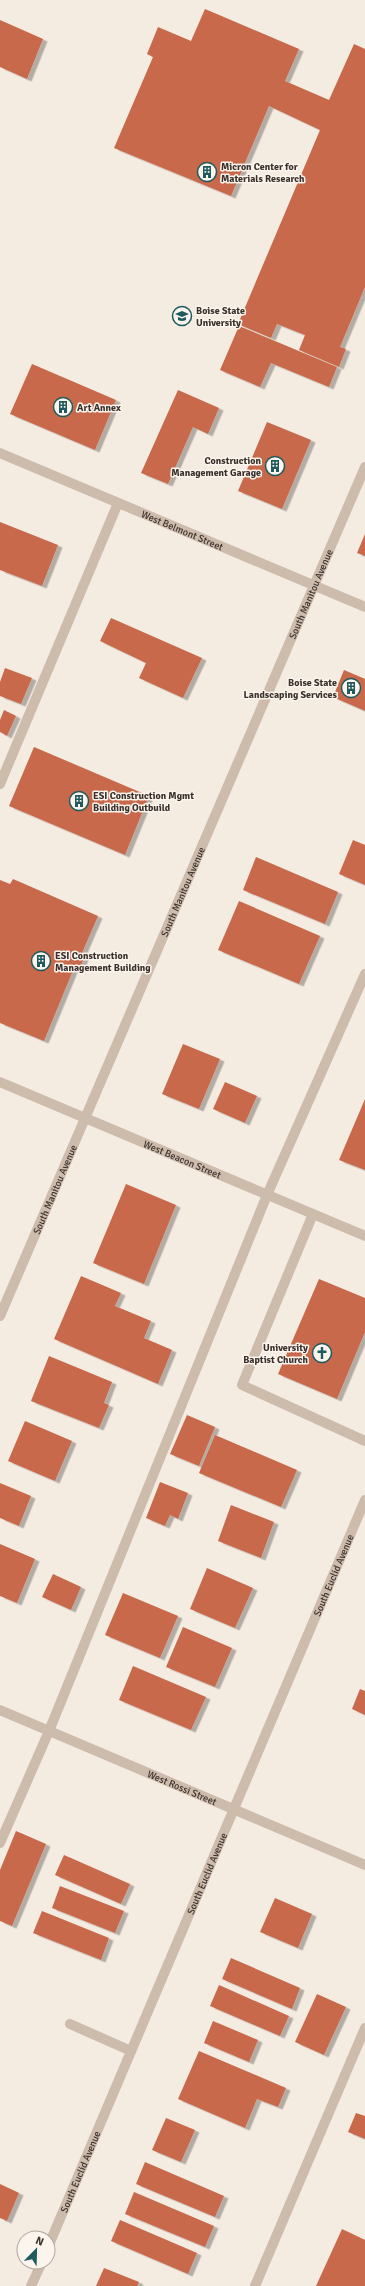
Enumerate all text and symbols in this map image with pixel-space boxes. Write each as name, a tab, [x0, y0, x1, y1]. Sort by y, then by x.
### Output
building icon: Micron Center for Materials Research	[196, 161, 218, 183]
place label: Micron Center for Materials Research	[221, 161, 305, 185]
school or university icon: Boise State University	[171, 305, 193, 327]
place label: Boise State University	[196, 305, 245, 329]
building icon: Art Annex	[52, 396, 74, 418]
place label: Art Annex	[77, 402, 121, 414]
place label: Construction Management Garage	[171, 455, 262, 479]
building icon: Construction Management Garage	[264, 455, 286, 477]
street label: West Belmont Street	[139, 508, 225, 554]
street label: South Manitou Avenue	[287, 548, 336, 641]
place label: Boise State Landscaping Services	[244, 677, 338, 701]
building icon: Boise State Landscaping Services	[340, 677, 362, 699]
building icon: ESI Construction Mgmt Building Outbuild	[68, 790, 90, 812]
place label: ESI Construction Mgmt Building Outbuild	[93, 790, 194, 814]
street label: South Manitou Avenue	[159, 845, 208, 939]
building icon: ESI Construction Management Building	[30, 950, 52, 972]
place label: ESI Construction Management Building	[55, 950, 151, 974]
street label: West Beacon Street	[141, 1138, 223, 1182]
street label: South Manitou Avenue	[31, 1143, 80, 1236]
place label: University Baptist Church	[243, 1342, 309, 1366]
church icon: University Baptist Church	[311, 1342, 333, 1364]
street label: South Euclid Avenue	[311, 1533, 357, 1618]
street label: West Rossi Street	[145, 1768, 219, 1809]
street label: South Euclid Avenue	[185, 1831, 230, 1916]
street label: South Euclid Avenue	[58, 2129, 104, 2215]
north arrow	[16, 2230, 56, 2270]
text: N	[34, 2234, 46, 2249]

